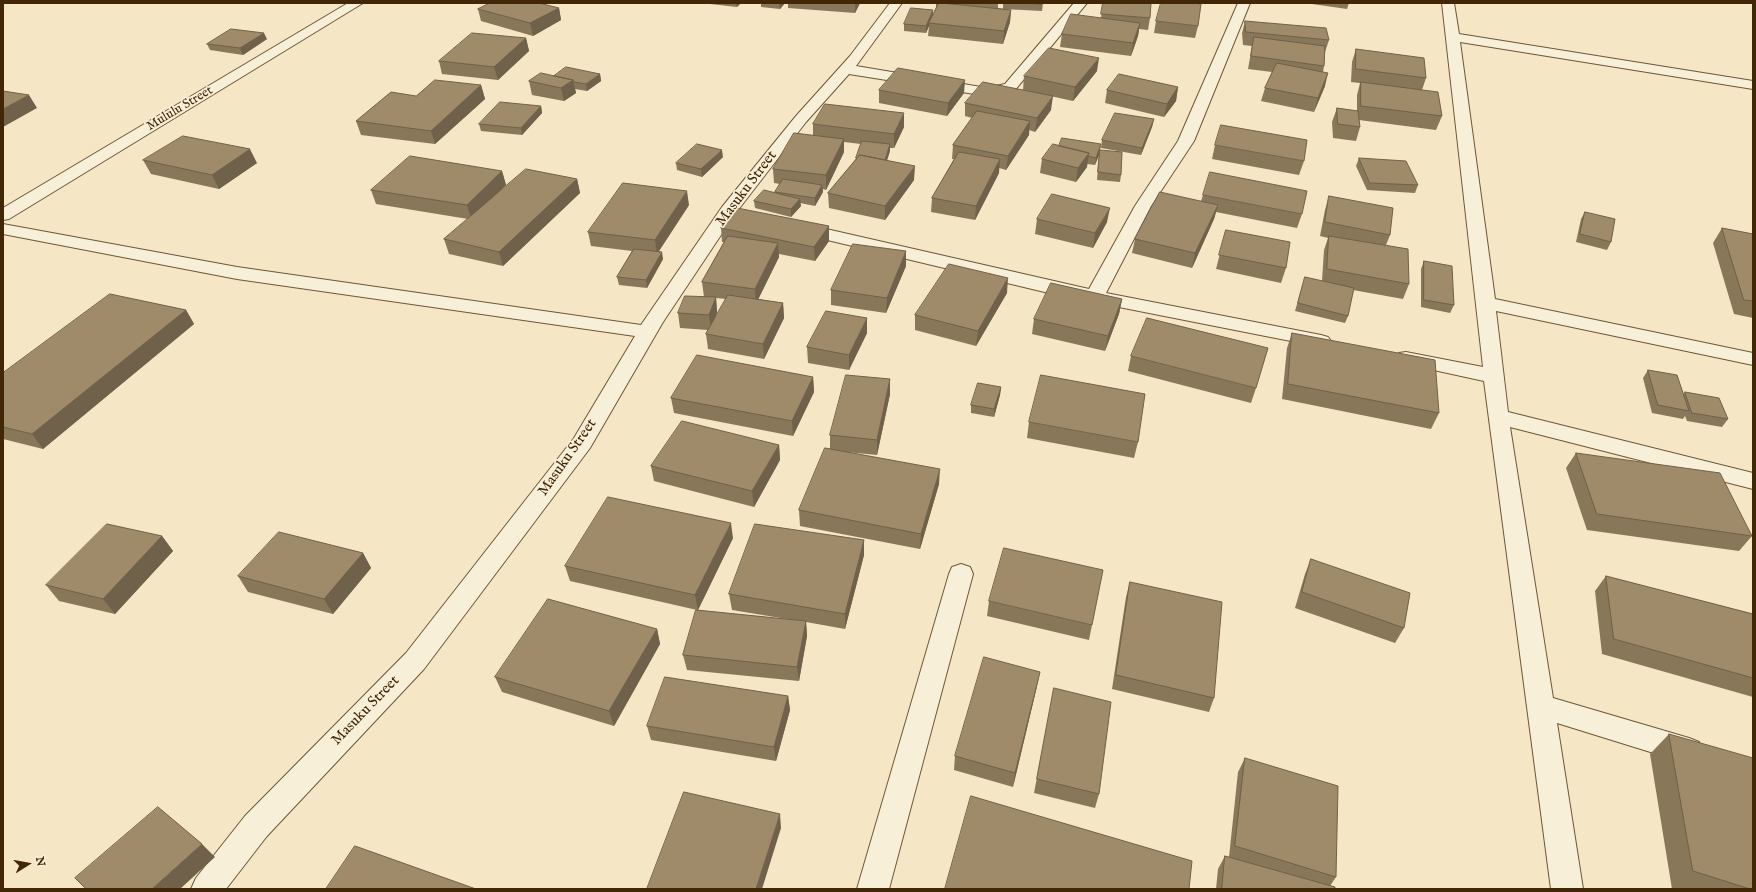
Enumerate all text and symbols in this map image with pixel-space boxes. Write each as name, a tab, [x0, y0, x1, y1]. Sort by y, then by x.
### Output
street label: Mululu Street	[144, 83, 216, 135]
street label: Masuku Street	[713, 148, 781, 230]
street label: Masuku Street	[535, 416, 601, 500]
street label: Masuku Street	[328, 672, 404, 750]
north arrow	[8, 844, 48, 884]
text: N	[32, 856, 48, 868]

